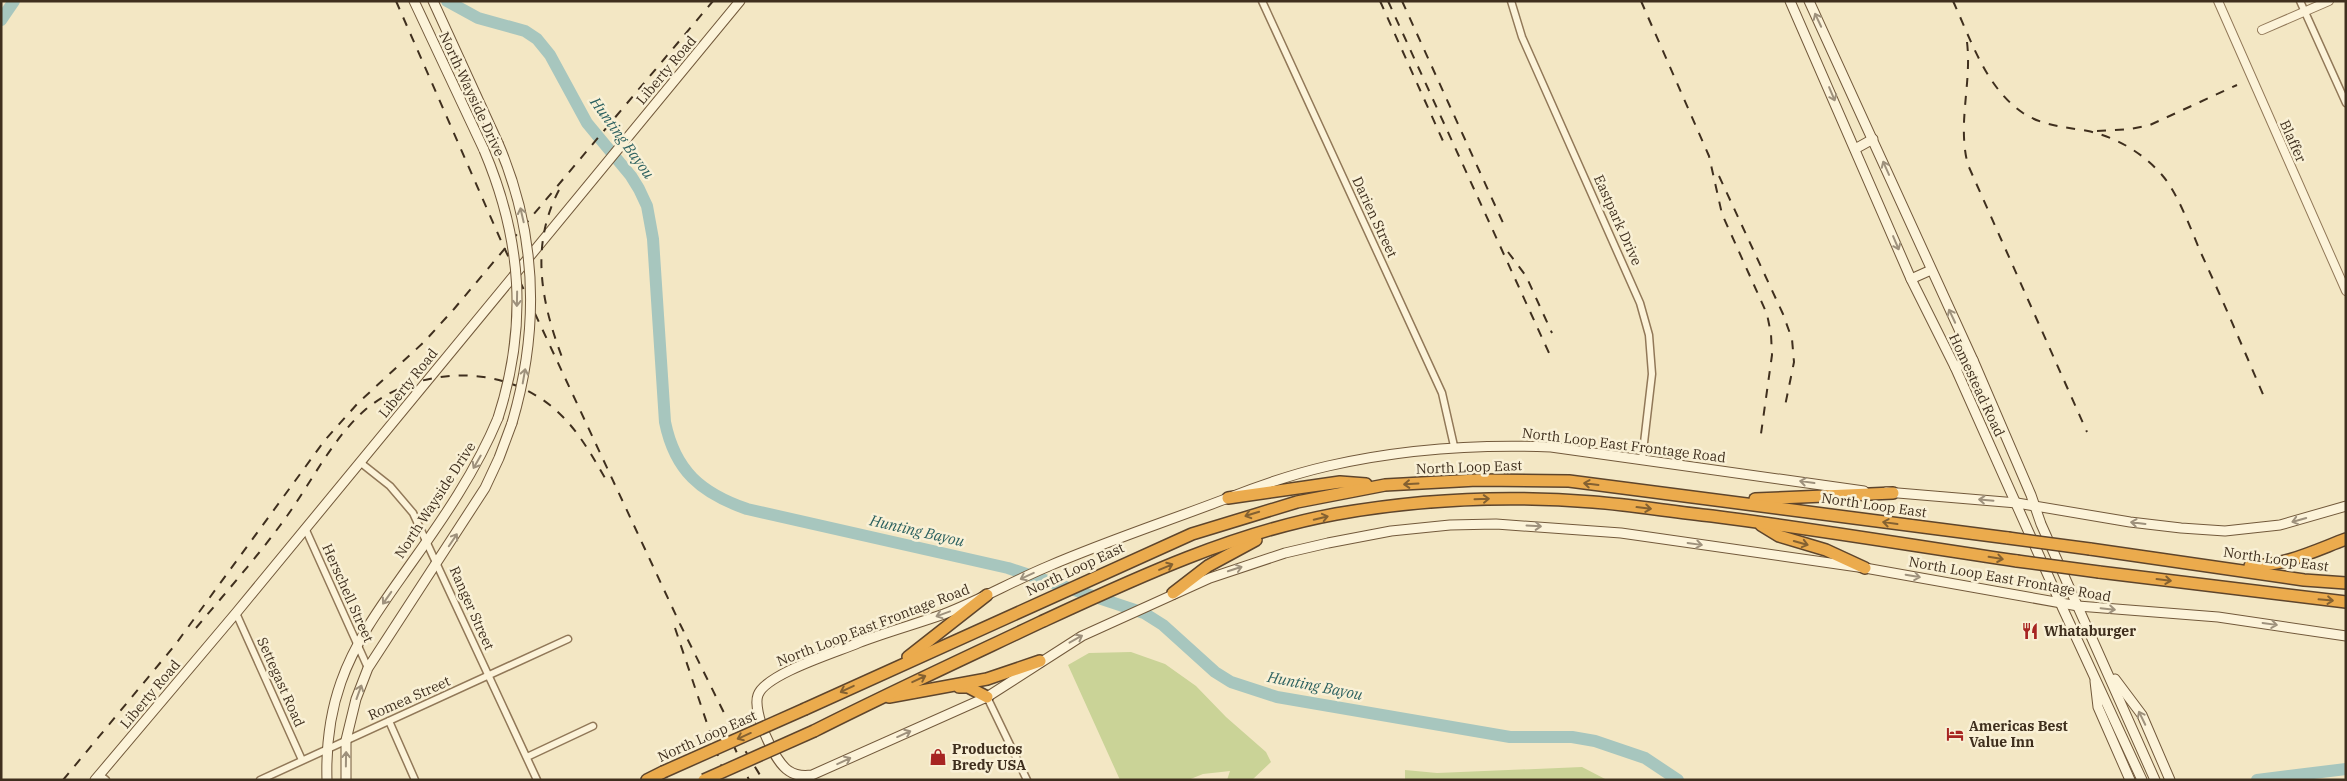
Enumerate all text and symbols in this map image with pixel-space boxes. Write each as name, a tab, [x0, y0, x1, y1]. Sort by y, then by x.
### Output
one-way arrow	[1813, 13, 1822, 28]
street label: North Wayside Drive	[435, 29, 509, 159]
street label: Liberty Road	[632, 32, 700, 108]
one-way arrow	[1827, 86, 1837, 101]
water label: Hunting Bayou	[586, 92, 659, 183]
street label: Blaffer	[2276, 117, 2311, 166]
one-way arrow	[1880, 161, 1890, 176]
street label: Eastpark Drive	[1590, 172, 1646, 268]
street label: Darien Street	[1348, 174, 1402, 260]
one-way arrow	[517, 207, 526, 223]
one-way arrow	[1891, 235, 1901, 250]
one-way arrow	[512, 290, 522, 307]
one-way arrow	[1947, 309, 1957, 324]
street label: Homestead Road	[1945, 330, 2009, 440]
street label: Liberty Road	[375, 344, 442, 421]
one-way arrow	[519, 368, 529, 384]
street label: North Loop East Frontage Road	[1521, 424, 1727, 466]
street label: North Wayside Drive	[391, 438, 479, 562]
one-way arrow	[472, 455, 482, 470]
street label: North Loop East	[1416, 456, 1523, 478]
one-way arrow	[1800, 477, 1816, 487]
one-way arrow	[1404, 479, 1420, 488]
one-way arrow	[1583, 479, 1599, 489]
street label: North Loop East	[1820, 489, 1928, 521]
one-way arrow	[1473, 494, 1489, 504]
one-way arrow	[1978, 495, 1994, 505]
one-way arrow	[1635, 503, 1651, 513]
water label: Hunting Bayou	[867, 510, 967, 551]
one-way arrow	[1244, 510, 1260, 519]
one-way arrow	[1312, 512, 1328, 522]
one-way arrow	[2291, 515, 2307, 525]
one-way arrow	[1882, 517, 1898, 527]
one-way arrow	[2130, 518, 2146, 528]
one-way arrow	[1526, 522, 1542, 531]
one-way arrow	[448, 533, 458, 547]
street label: North Loop East	[1023, 538, 1127, 600]
one-way arrow	[1793, 538, 1809, 548]
one-way arrow	[1686, 539, 1702, 549]
street label: Herschell Street	[318, 541, 378, 645]
street label: North Loop East	[2222, 543, 2330, 575]
street label: North Loop East Frontage Road	[1907, 552, 2113, 606]
one-way arrow	[1988, 553, 2004, 563]
one-way arrow	[1158, 561, 1173, 571]
street label: Ranger Street	[446, 563, 499, 653]
one-way arrow	[1227, 564, 1242, 573]
one-way arrow	[1020, 572, 1035, 581]
one-way arrow	[1905, 572, 1921, 582]
one-way arrow	[2156, 575, 2172, 585]
street label: North Loop East Frontage Road	[774, 580, 972, 670]
one-way arrow	[382, 590, 392, 604]
one-way arrow	[2317, 595, 2333, 605]
one-way arrow	[2100, 604, 2116, 614]
one-way arrow	[935, 610, 951, 619]
one-way arrow	[2261, 619, 2277, 629]
restaurant icon: Whataburger	[2020, 621, 2040, 641]
place label: Whataburger	[2044, 622, 2136, 640]
street label: Settegast Road	[253, 634, 309, 730]
one-way arrow	[1068, 634, 1083, 643]
street label: Liberty Road	[116, 656, 184, 732]
water label: Hunting Bayou	[1265, 667, 1365, 704]
street label: Romea Street	[365, 672, 453, 724]
one-way arrow	[911, 674, 926, 684]
one-way arrow	[355, 685, 364, 701]
one-way arrow	[840, 685, 855, 695]
street label: North Loop East	[655, 706, 759, 766]
one-way arrow	[2137, 711, 2147, 726]
place label: Americas Best Value Inn	[1969, 717, 2068, 751]
hotel icon: Americas Best Value Inn	[1945, 724, 1965, 744]
one-way arrow	[896, 728, 911, 738]
one-way arrow	[737, 732, 752, 741]
place label: Productos Bredy USA	[952, 740, 1026, 774]
shop icon: Productos Bredy USA	[928, 747, 948, 767]
one-way arrow	[341, 751, 351, 768]
one-way arrow	[836, 756, 851, 765]

